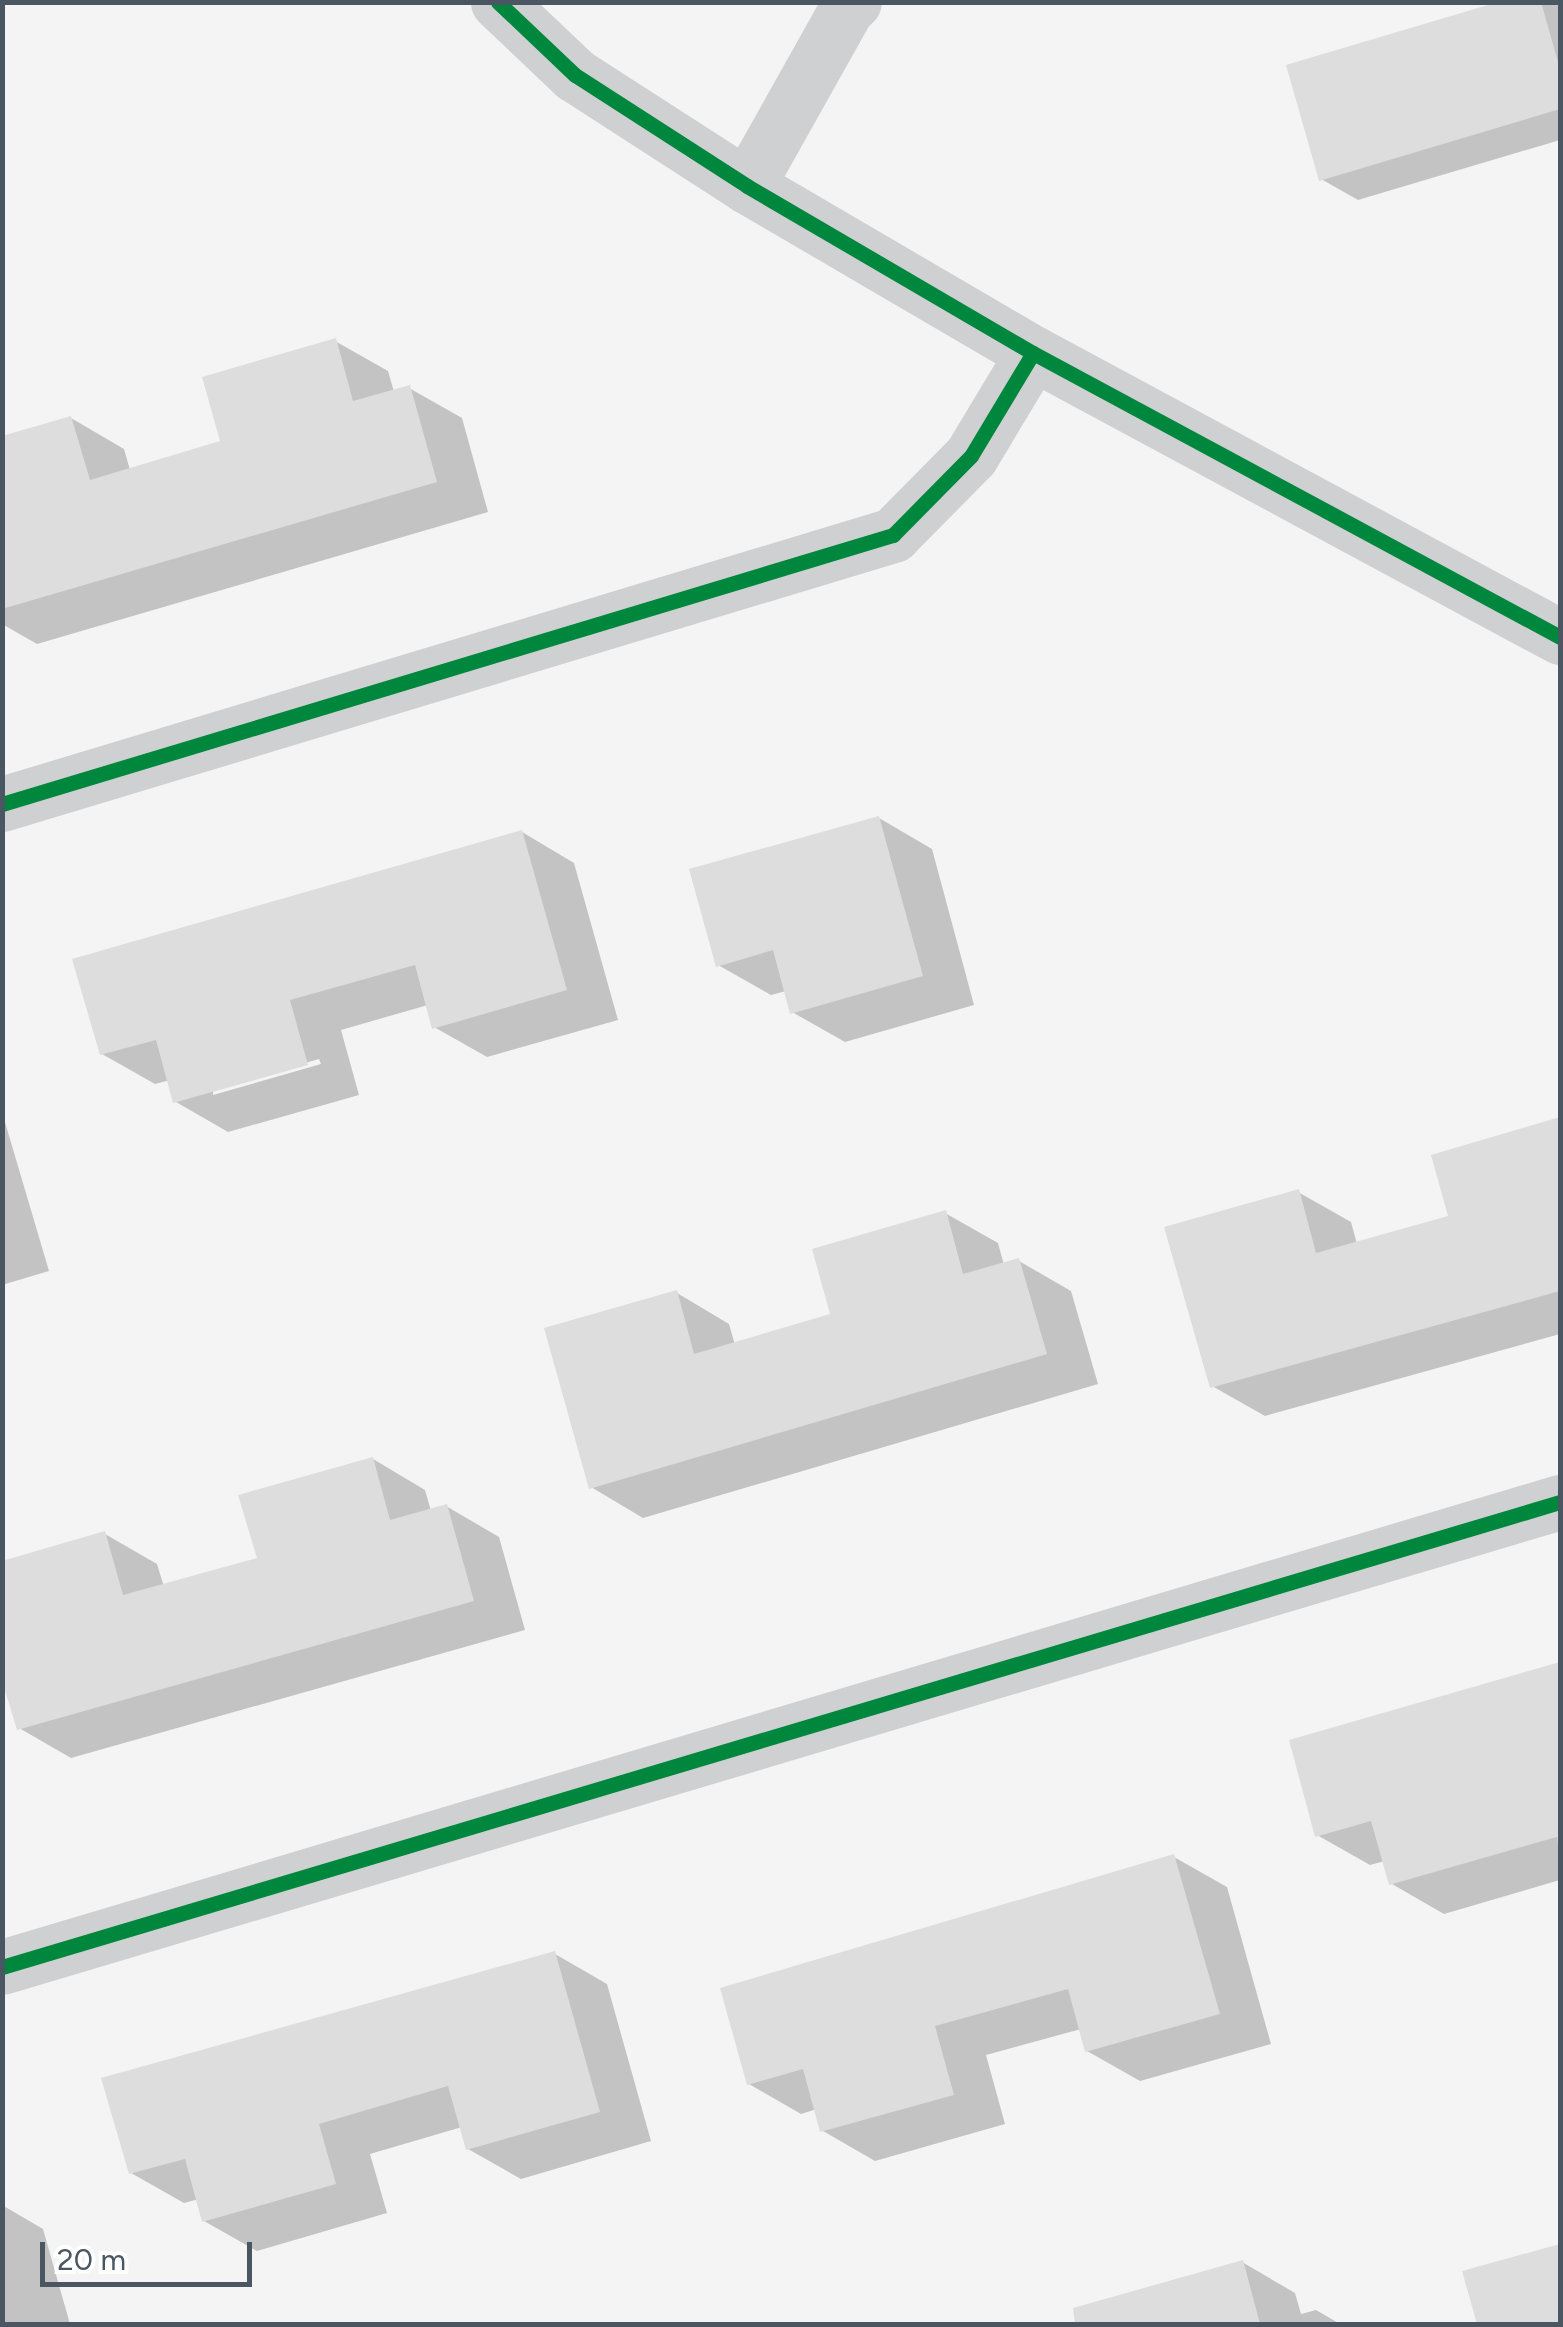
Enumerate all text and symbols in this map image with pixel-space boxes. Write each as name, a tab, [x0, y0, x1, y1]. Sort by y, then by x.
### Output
scale bar	[45, 2222, 258, 2284]
text: 20 m	[57, 2241, 126, 2278]

